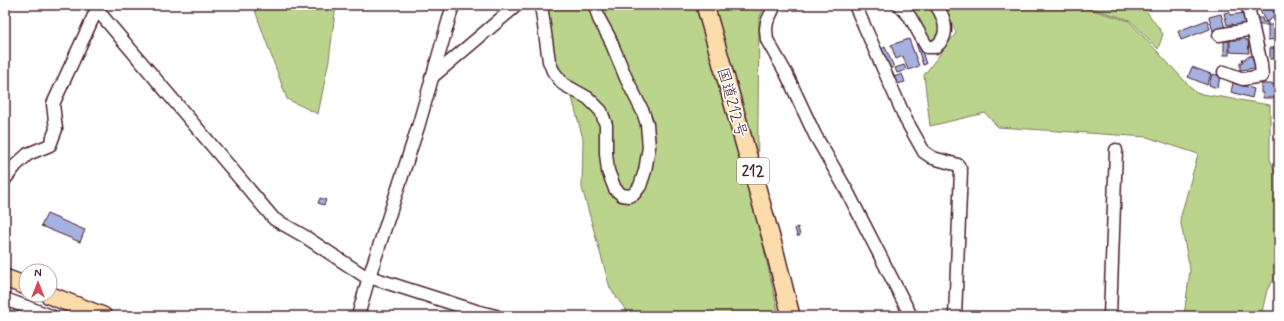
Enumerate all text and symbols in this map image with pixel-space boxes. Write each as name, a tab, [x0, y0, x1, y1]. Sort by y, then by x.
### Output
street label: 国道212号	[712, 65, 752, 140]
road number: 212	[737, 158, 769, 184]
north arrow	[18, 263, 58, 303]
text: N	[34, 267, 42, 281]

